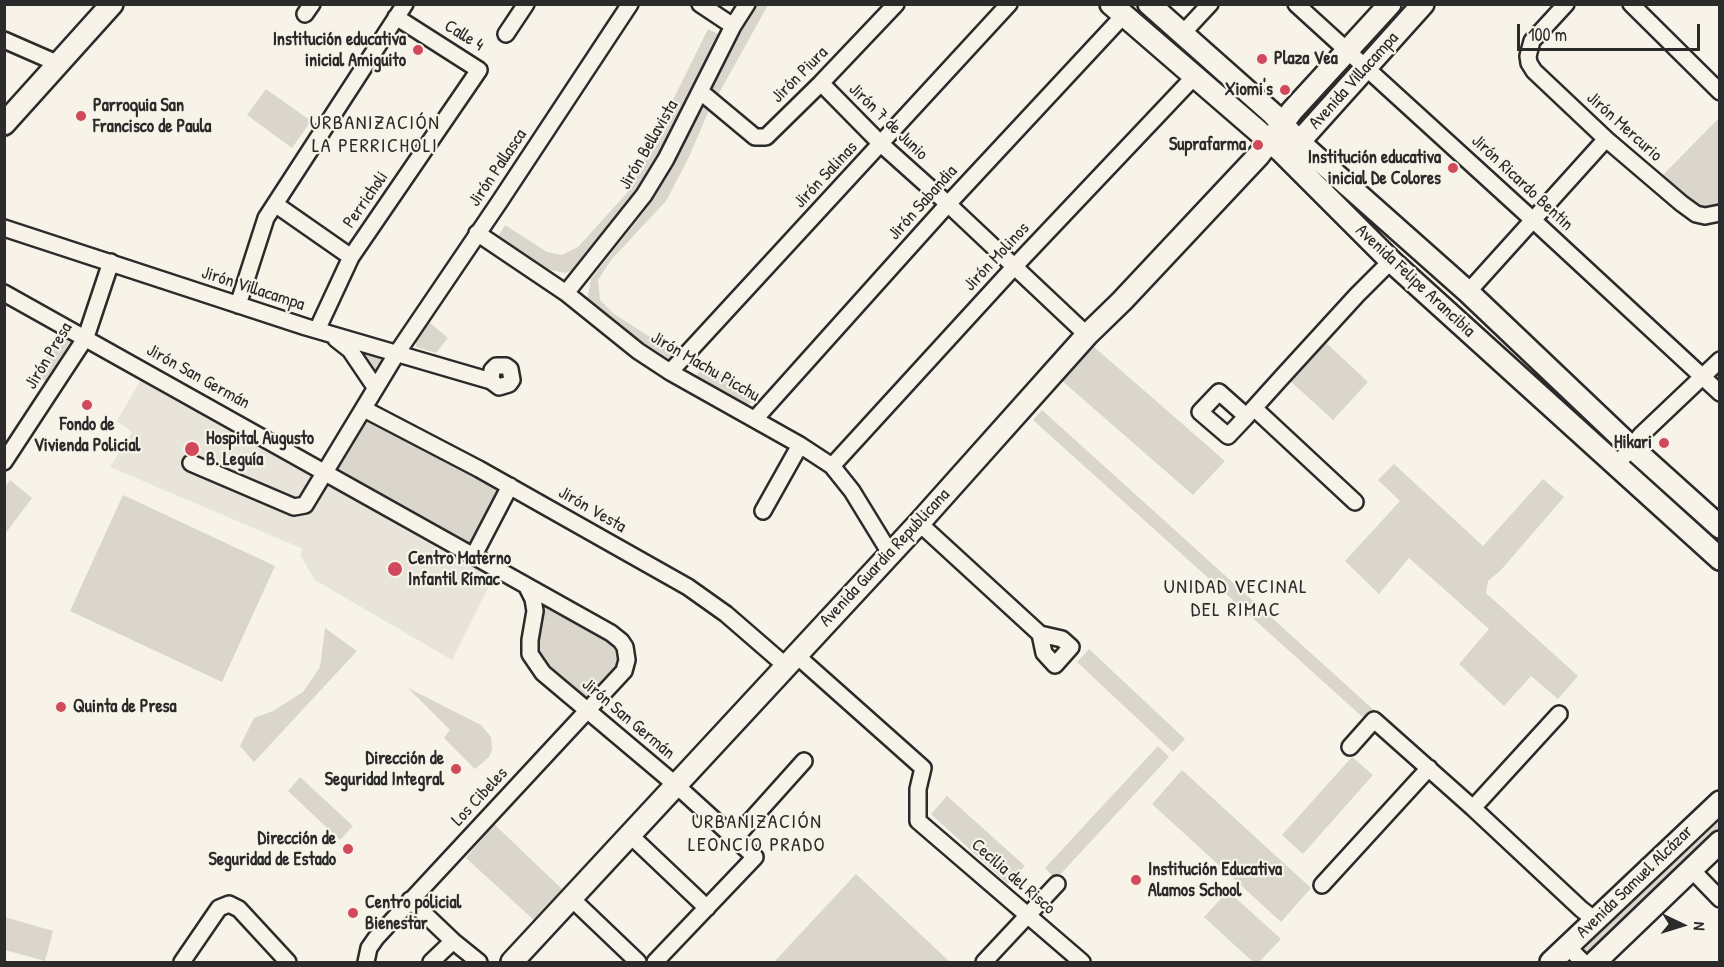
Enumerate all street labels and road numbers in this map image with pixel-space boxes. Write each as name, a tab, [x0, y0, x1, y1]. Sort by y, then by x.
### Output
street label: Calle 4	[440, 16, 488, 56]
street label: Avenida Villacampa	[1305, 28, 1403, 134]
street label: Jirón Piura	[767, 42, 833, 108]
street label: Jirón 7 de Junio	[844, 79, 932, 165]
street label: Jirón Mercurio	[1582, 87, 1666, 167]
street label: Jirón Bellavista	[615, 96, 683, 194]
street label: Jirón Pallasca	[464, 125, 532, 211]
street label: Jirón Ricardo Bentin	[1467, 130, 1577, 236]
street label: Jirón Salinas	[790, 137, 862, 213]
street label: Jirón Sabandia	[884, 161, 962, 245]
street label: Perricholi	[339, 167, 393, 233]
street label: Jirón Molinos	[960, 218, 1034, 296]
street label: Avenida Felipe Arancibia	[1351, 220, 1479, 342]
street label: Jirón Villacampa	[199, 262, 307, 316]
street label: Jirón Presa	[21, 319, 77, 393]
street label: Jirón Machu Picchu	[647, 327, 763, 407]
street label: Jirón San Germán	[143, 340, 253, 414]
street label: Jirón Vesta	[554, 482, 630, 538]
street label: Avenida Guardia Republicana	[815, 484, 955, 632]
street label: Jirón San Germán	[577, 674, 679, 764]
street label: Los Cibeles	[447, 763, 513, 831]
street label: Avenida Samuel Alcázar	[1572, 821, 1698, 943]
street label: Cecilia del Risco	[966, 835, 1060, 919]

